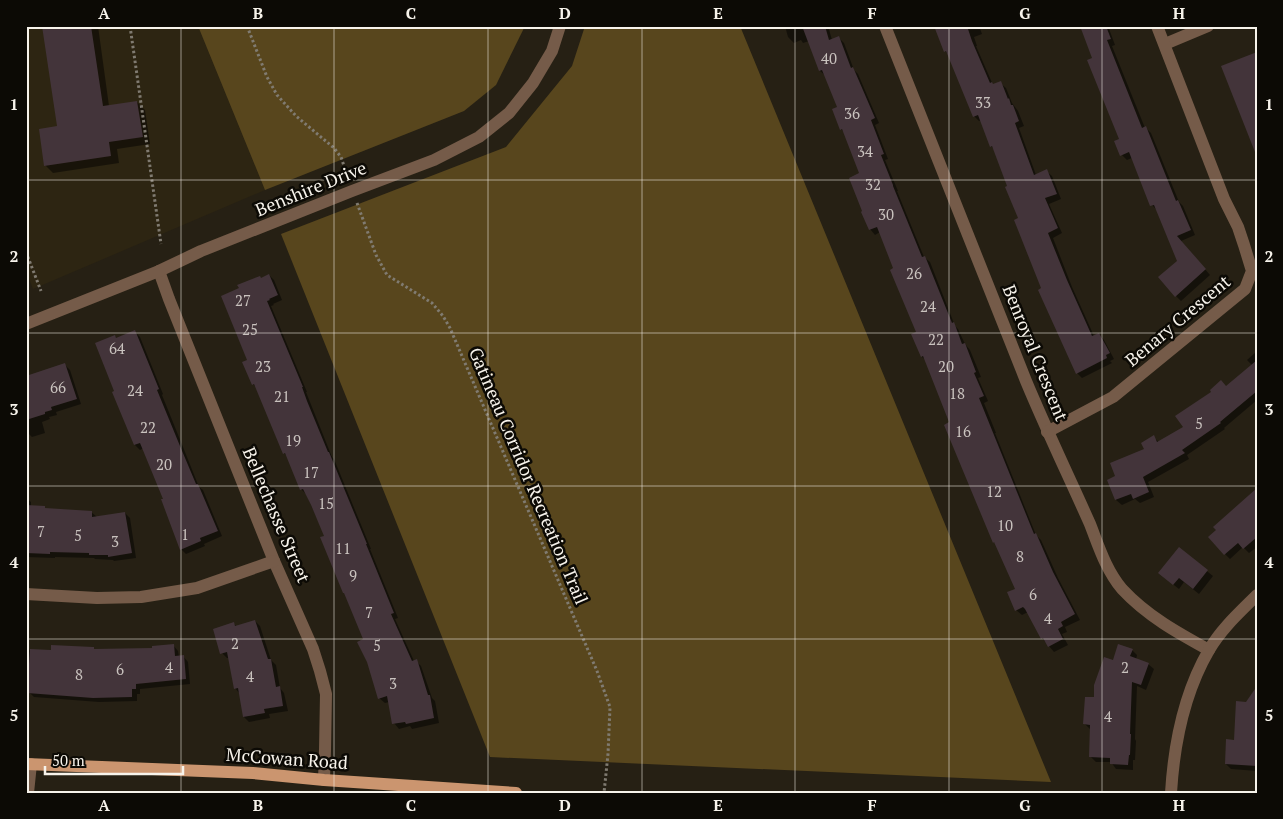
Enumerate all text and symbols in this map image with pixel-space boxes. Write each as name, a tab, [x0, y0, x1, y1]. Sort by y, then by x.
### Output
text: A	[98, 2, 110, 24]
text: B	[253, 2, 263, 24]
text: C	[406, 2, 416, 24]
text: D	[559, 2, 571, 24]
text: E	[713, 2, 723, 24]
text: F	[867, 2, 877, 24]
text: G	[1019, 2, 1031, 24]
text: H	[1173, 2, 1185, 24]
house number: 40	[821, 48, 837, 68]
house number: 33	[975, 92, 991, 112]
text: 1	[9, 93, 19, 115]
text: 1	[1264, 93, 1274, 115]
house number: 36	[844, 103, 860, 123]
house number: 34	[857, 141, 873, 161]
street label: Benshire Drive	[251, 155, 370, 221]
house number: 32	[865, 174, 881, 194]
house number: 30	[878, 204, 894, 224]
text: 2	[9, 245, 19, 267]
text: 2	[1264, 245, 1274, 267]
house number: 26	[906, 263, 922, 283]
street label: Benary Crescent	[1120, 269, 1235, 371]
street label: Benroyal Crescent	[998, 281, 1074, 425]
house number: 27	[235, 290, 251, 310]
house number: 24	[920, 296, 936, 316]
house number: 25	[242, 319, 258, 339]
house number: 22	[928, 329, 944, 349]
house number: 64	[109, 338, 125, 358]
street label: Gatineau Corridor Recreation Trail	[464, 343, 594, 608]
house number: 23	[255, 356, 271, 376]
house number: 20	[938, 356, 954, 376]
house number: 66	[50, 377, 66, 397]
house number: 24	[127, 380, 143, 400]
house number: 18	[949, 383, 965, 403]
house number: 21	[274, 386, 290, 406]
text: 3	[9, 398, 19, 420]
text: 3	[1264, 398, 1274, 420]
house number: 5	[1195, 413, 1203, 433]
house number: 22	[140, 417, 156, 437]
house number: 16	[955, 421, 971, 441]
house number: 19	[285, 430, 301, 450]
street label: Bellechasse Street	[238, 443, 316, 586]
house number: 20	[156, 454, 172, 474]
house number: 17	[303, 462, 319, 482]
house number: 12	[986, 481, 1002, 501]
house number: 15	[318, 493, 334, 513]
house number: 10	[997, 515, 1013, 535]
house number: 7	[37, 521, 45, 541]
house number: 1	[181, 524, 189, 544]
house number: 5	[74, 525, 82, 545]
house number: 3	[111, 531, 119, 551]
house number: 11	[335, 538, 351, 558]
house number: 8	[1016, 546, 1024, 566]
text: 4	[9, 551, 19, 573]
text: 4	[1264, 551, 1274, 573]
house number: 9	[349, 565, 357, 585]
house number: 6	[1029, 584, 1037, 604]
house number: 7	[365, 602, 373, 622]
house number: 4	[1044, 608, 1052, 628]
house number: 2	[231, 633, 239, 653]
house number: 5	[373, 635, 381, 655]
house number: 4	[165, 657, 173, 677]
house number: 2	[1121, 657, 1129, 677]
house number: 6	[116, 659, 124, 679]
house number: 8	[75, 664, 83, 684]
house number: 4	[246, 666, 254, 686]
house number: 3	[389, 673, 397, 693]
text: 5	[9, 704, 19, 726]
text: 5	[1264, 704, 1274, 726]
house number: 4	[1104, 706, 1112, 726]
street label: McCowan Road	[225, 742, 349, 774]
scale bar	[45, 744, 182, 776]
text: 50 m	[52, 750, 85, 770]
text: A	[98, 794, 110, 816]
text: B	[253, 794, 263, 816]
text: C	[406, 794, 416, 816]
text: D	[559, 794, 571, 816]
text: E	[713, 794, 723, 816]
text: F	[867, 794, 877, 816]
text: G	[1019, 794, 1031, 816]
text: H	[1173, 794, 1185, 816]

